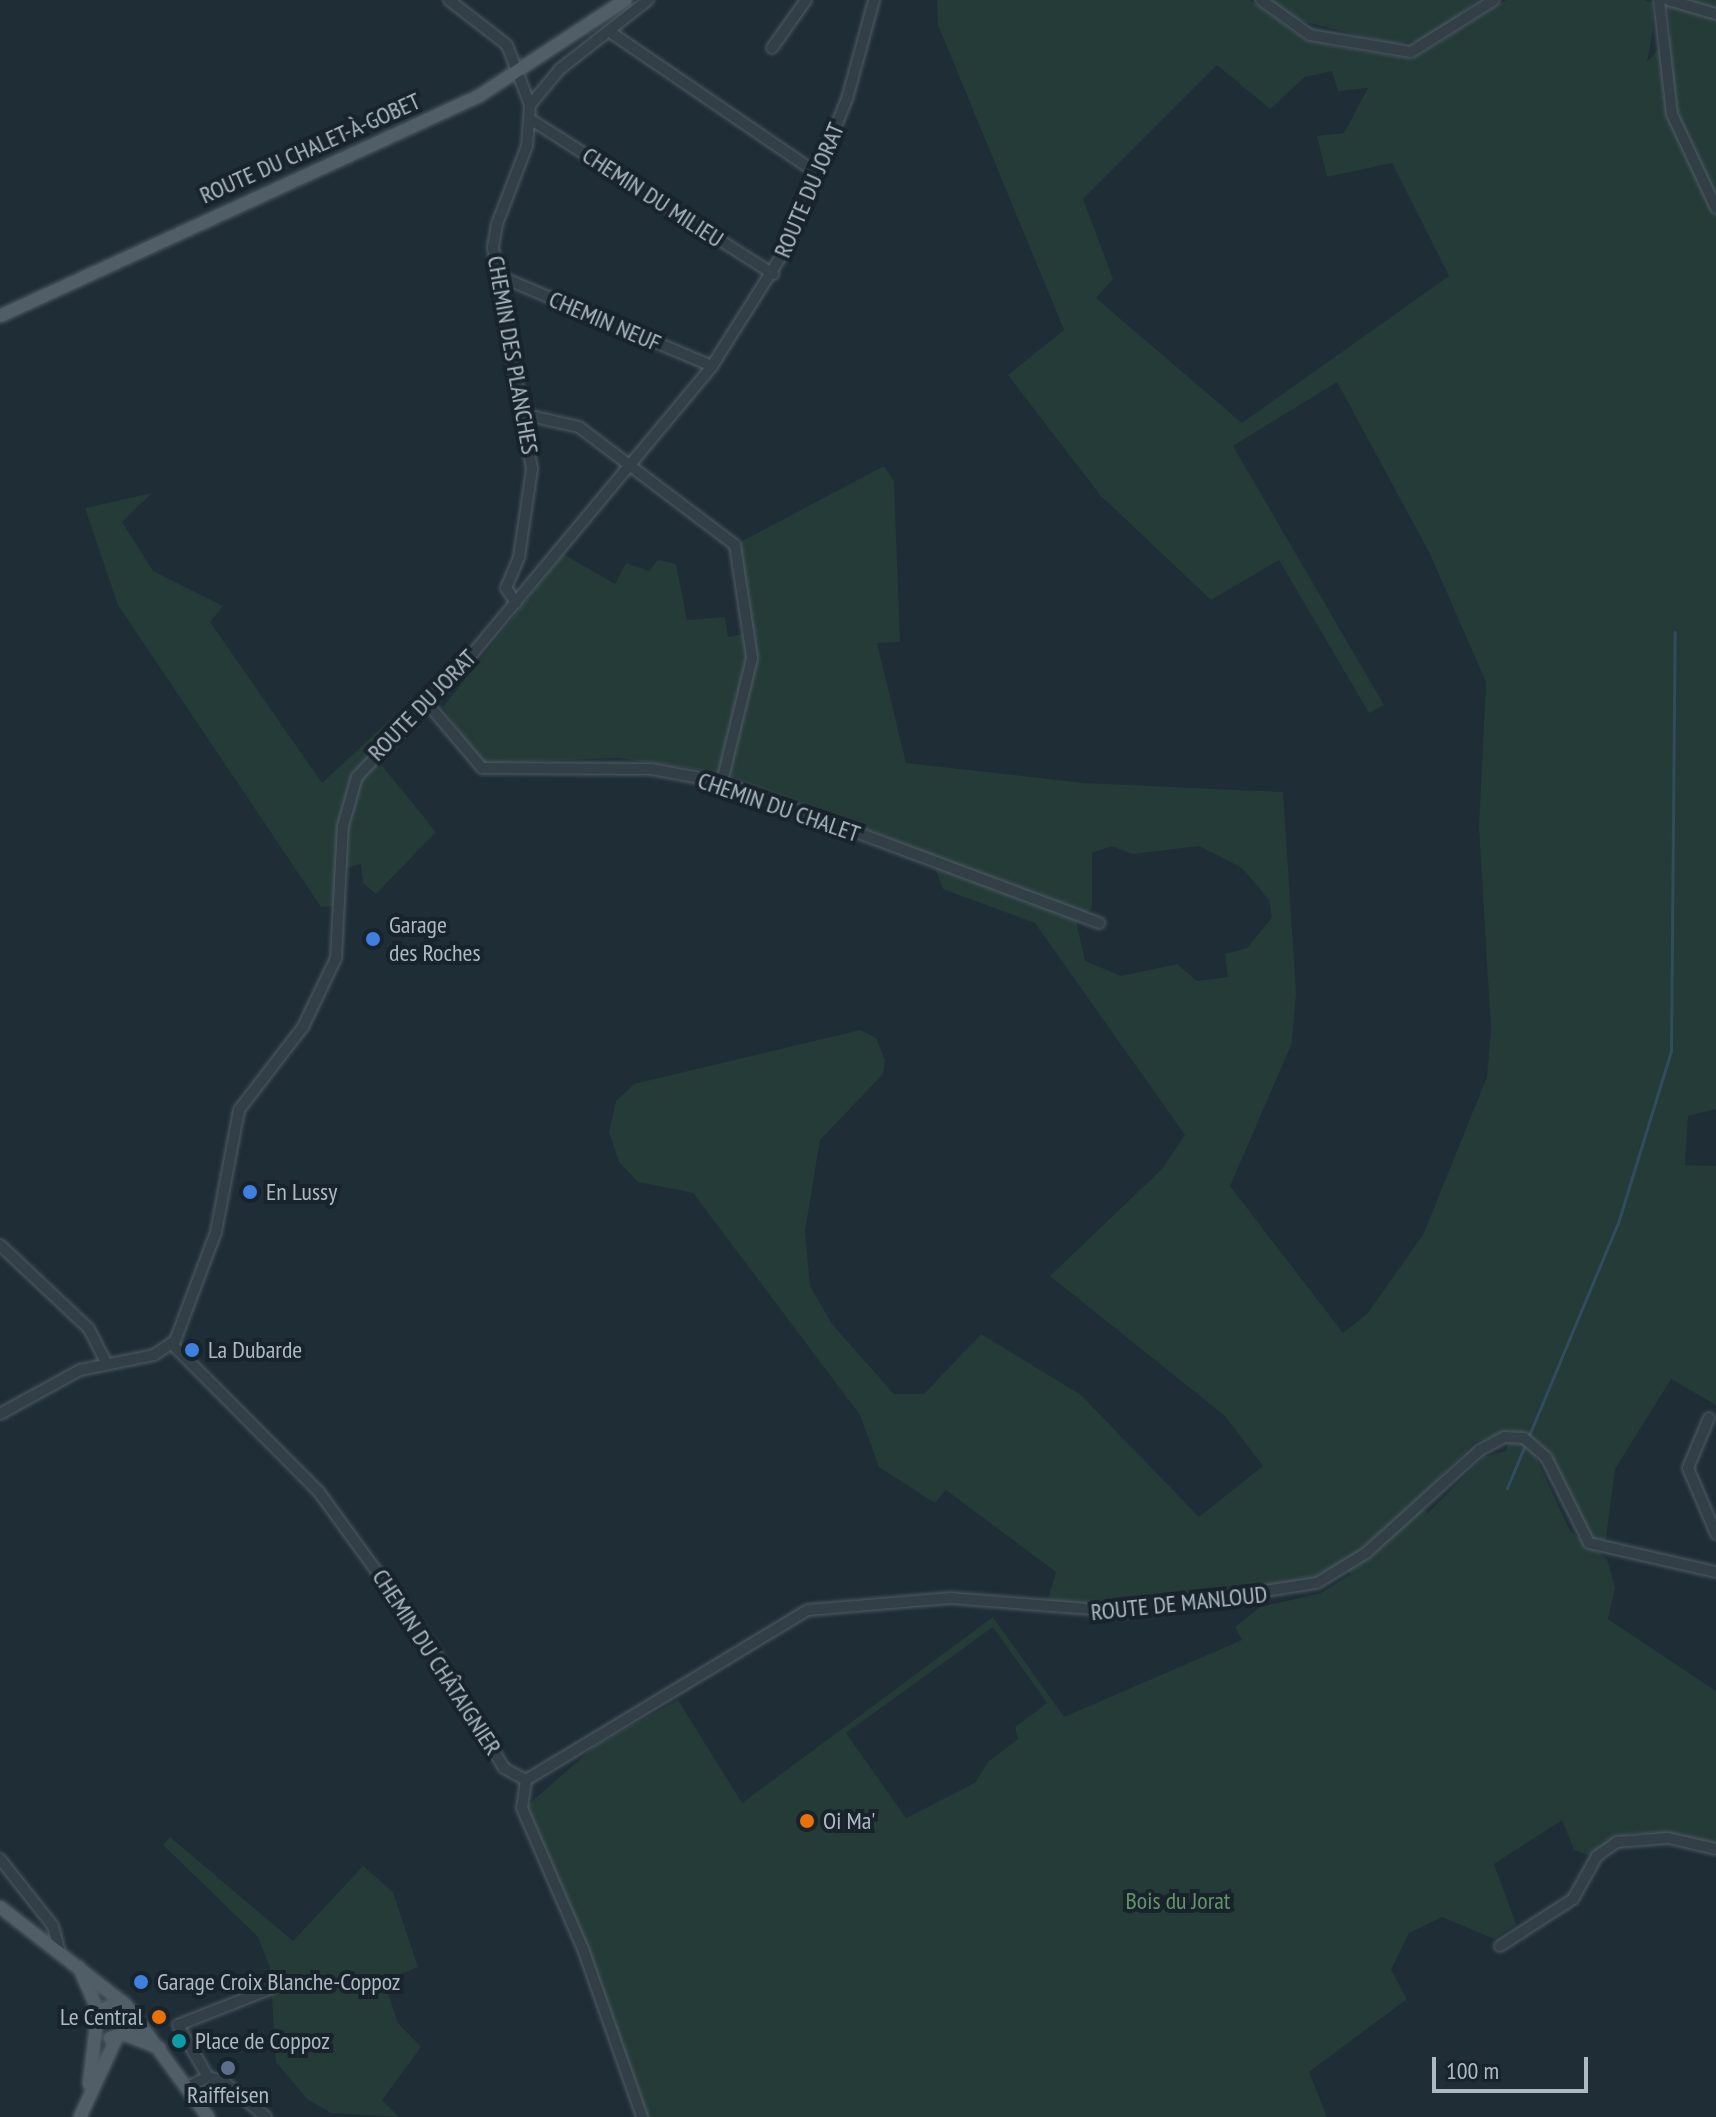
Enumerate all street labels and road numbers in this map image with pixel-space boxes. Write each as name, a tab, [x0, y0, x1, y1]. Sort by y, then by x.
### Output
street label: ROUTE DU CHALET-À-GOBET	[195, 86, 425, 210]
street label: ROUTE DU JORAT	[768, 118, 850, 262]
street label: CHEMIN DU MILIEU	[577, 141, 729, 253]
street label: CHEMIN DES PLANCHES	[481, 254, 545, 456]
street label: CHEMIN NEUF	[545, 285, 665, 357]
street label: ROUTE DU JORAT	[362, 643, 482, 767]
street label: CHEMIN DU CHALET	[694, 766, 864, 848]
street label: CHEMIN DU CHÂTAIGNIER	[366, 1564, 508, 1760]
street label: ROUTE DE MANLOUD	[1089, 1579, 1269, 1627]

